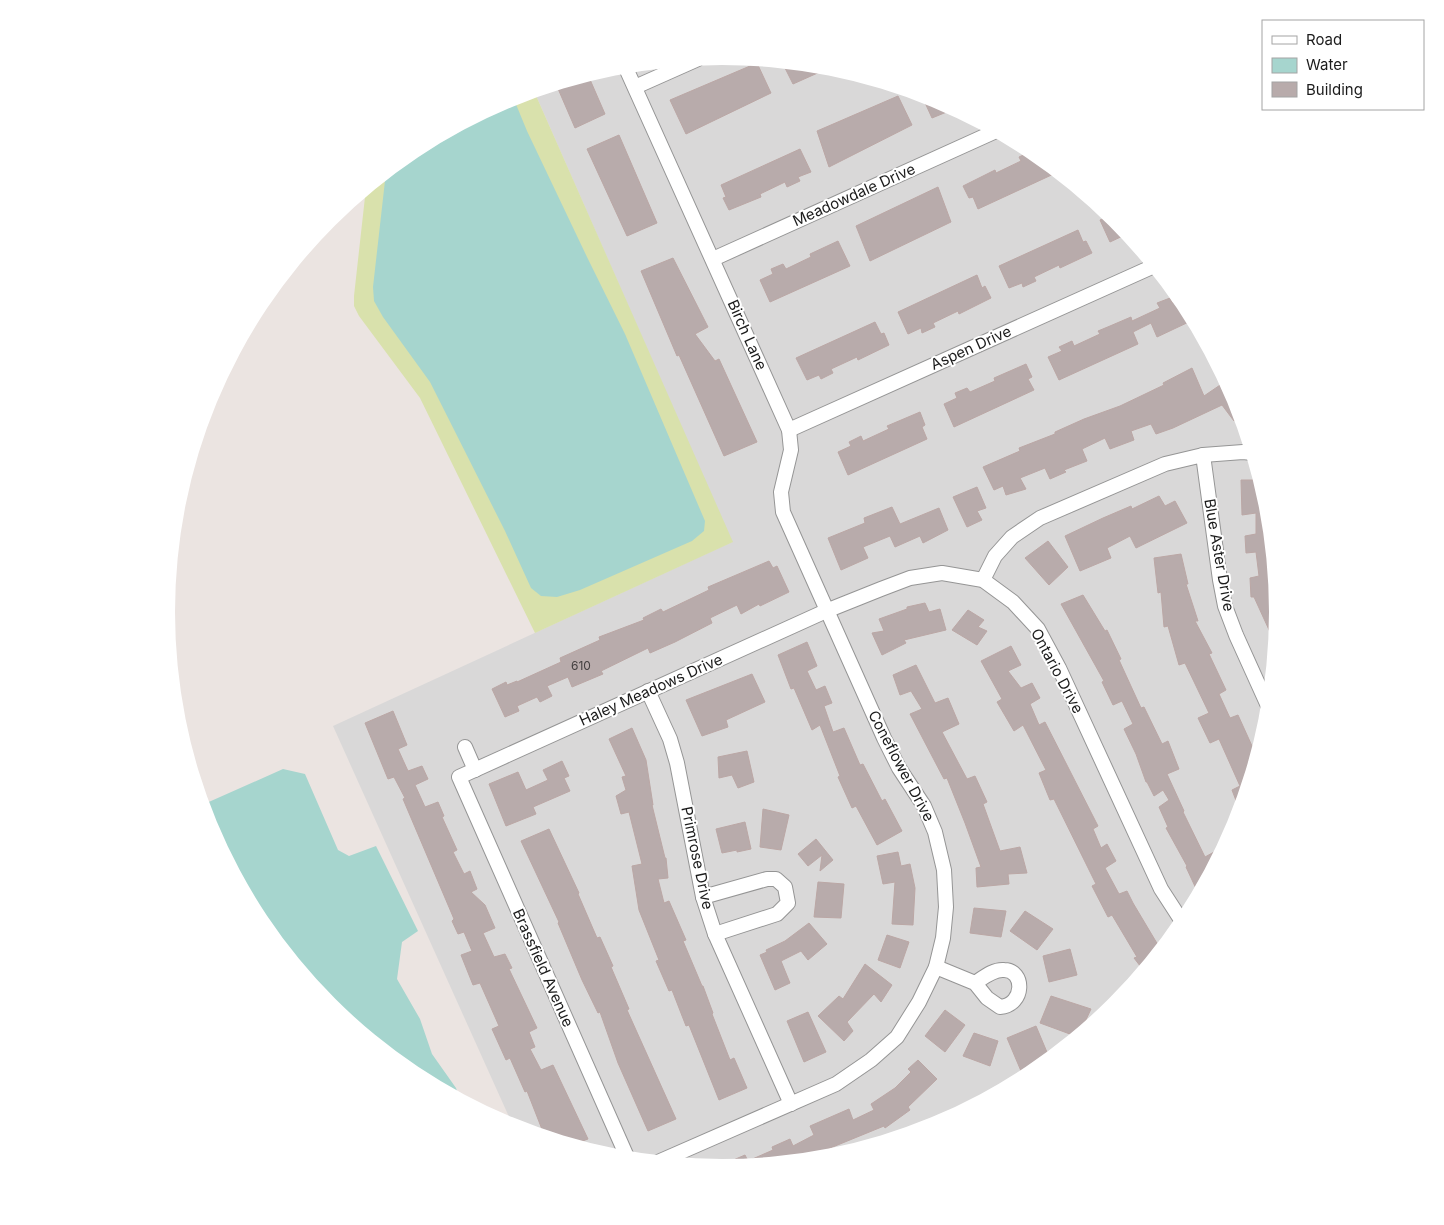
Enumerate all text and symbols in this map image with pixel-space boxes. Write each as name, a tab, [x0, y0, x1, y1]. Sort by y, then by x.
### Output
legend	[1262, 20, 1424, 110]
text: Road	[1306, 30, 1342, 49]
text: Water	[1306, 55, 1348, 74]
text: Building	[1306, 80, 1363, 99]
street label: Meadowdale Drive	[790, 159, 918, 230]
street label: Birch Lane	[724, 297, 771, 373]
street label: Aspen Drive	[927, 321, 1014, 374]
street label: Blue Aster Drive	[1200, 497, 1239, 613]
street label: Ontario Drive	[1027, 625, 1088, 717]
street label: Haley Meadows Drive	[576, 649, 725, 730]
house number: 610	[571, 658, 591, 673]
street label: Coneflower Drive	[864, 707, 939, 825]
street label: Primrose Drive	[677, 805, 718, 911]
street label: Brassfield Avenue	[509, 906, 578, 1030]

